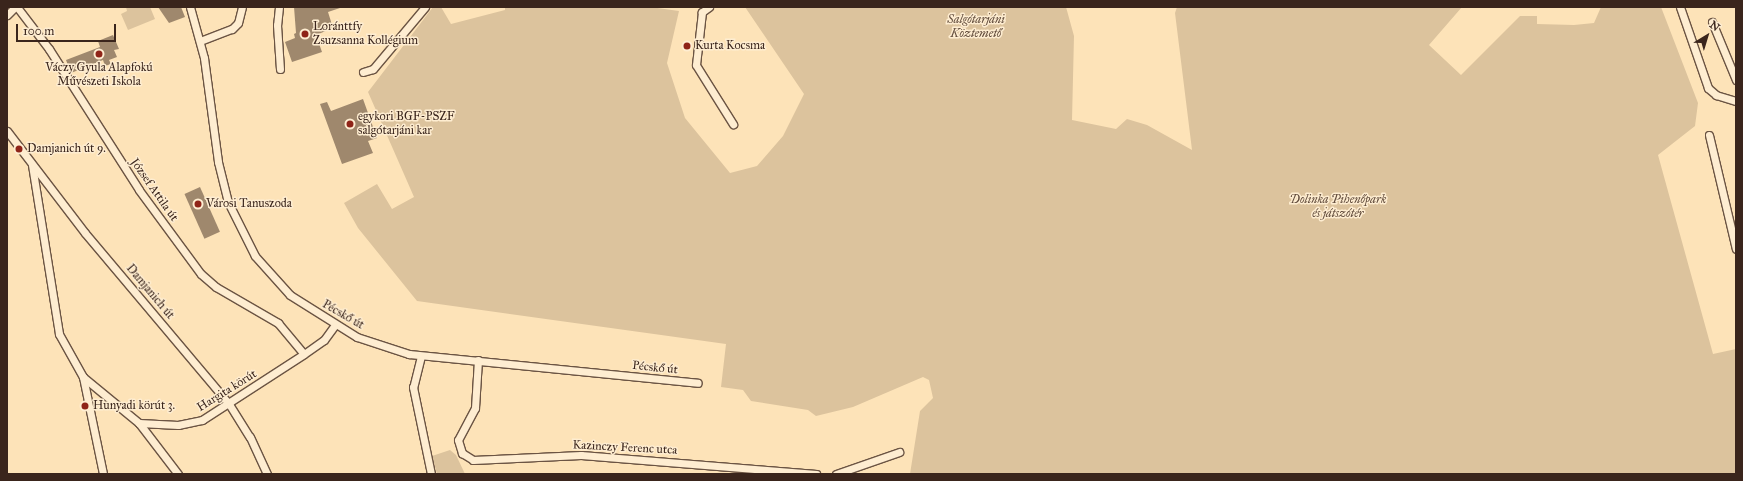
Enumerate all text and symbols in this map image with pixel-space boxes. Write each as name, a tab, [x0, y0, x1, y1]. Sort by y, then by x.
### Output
park label: Salgótarjáni Köztemető	[947, 13, 1005, 41]
scale bar	[18, 16, 118, 42]
north arrow	[1687, 16, 1727, 56]
text: N	[1707, 18, 1722, 34]
place label: Loránttfy Zsuzsanna Kollégium	[313, 20, 418, 48]
text: 100 m	[23, 24, 54, 38]
marker: Loránttfy Zsuzsanna Kollégium	[300, 29, 310, 39]
place label: Kurta Kocsma	[695, 39, 765, 53]
marker: Kurta Kocsma	[682, 41, 692, 51]
marker: Váczy Gyula Alapfokú Művészeti Iskola	[94, 49, 104, 59]
place label: Váczy Gyula Alapfokú Művészeti Iskola	[45, 61, 153, 89]
place label: egykori BGF-PSZF salgótarjáni kar	[358, 110, 455, 138]
marker: egykori BGF-PSZF salgótarjáni kar	[345, 119, 355, 129]
place label: Damjanich út 9.	[27, 142, 106, 156]
marker: Damjanich út 9.	[14, 144, 24, 154]
street label: József Attila út	[127, 156, 181, 224]
park label: Dolinka Pihenőpark és játszótér	[1290, 193, 1386, 221]
place label: Városi Tanuszoda	[206, 197, 292, 211]
marker: Városi Tanuszoda	[193, 199, 203, 209]
street label: Damjanich út	[123, 262, 177, 322]
street label: Pécskő út	[320, 297, 366, 333]
street label: Pécskő út	[631, 358, 679, 378]
street label: Hargita körút	[195, 367, 259, 415]
place label: Hunyadi körút 3.	[93, 399, 175, 413]
marker: Hunyadi körút 3.	[80, 401, 90, 411]
street label: Kazinczy Ferenc utca	[572, 438, 678, 458]

